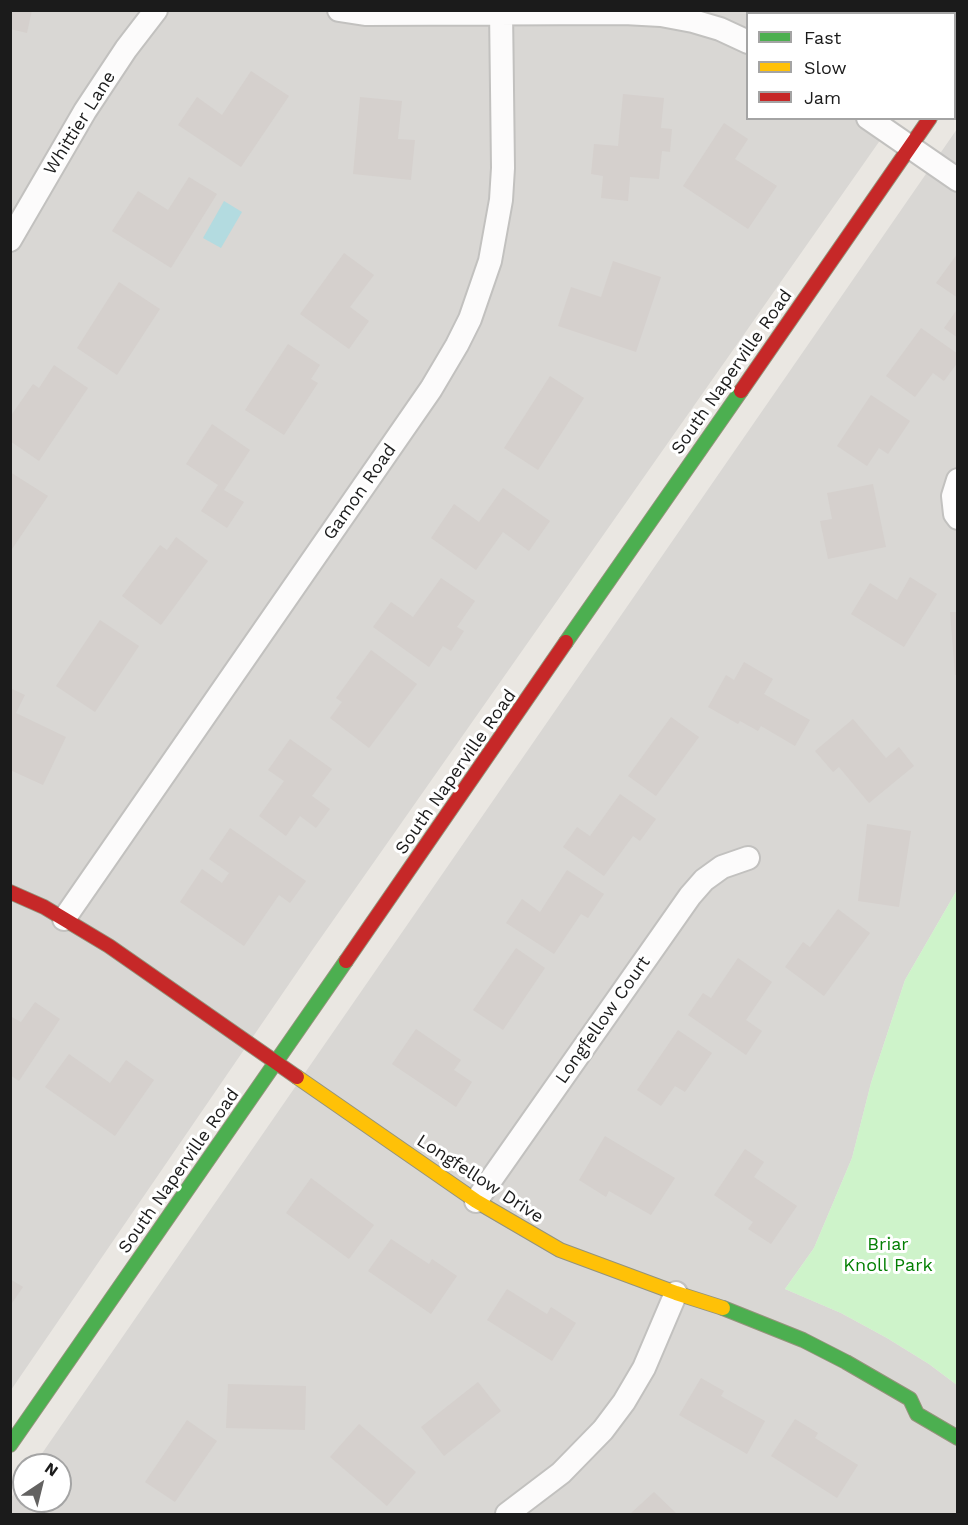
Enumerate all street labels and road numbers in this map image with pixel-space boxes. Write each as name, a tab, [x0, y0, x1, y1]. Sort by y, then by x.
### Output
street label: Whittier Lane	[39, 67, 121, 179]
street label: South Naperville Road	[667, 285, 797, 459]
street label: Gamon Road	[319, 440, 401, 544]
street label: South Naperville Road	[391, 685, 521, 859]
street label: Longfellow Court	[551, 952, 655, 1088]
street label: South Naperville Road	[114, 1084, 244, 1258]
street label: Longfellow Drive	[413, 1130, 547, 1228]

